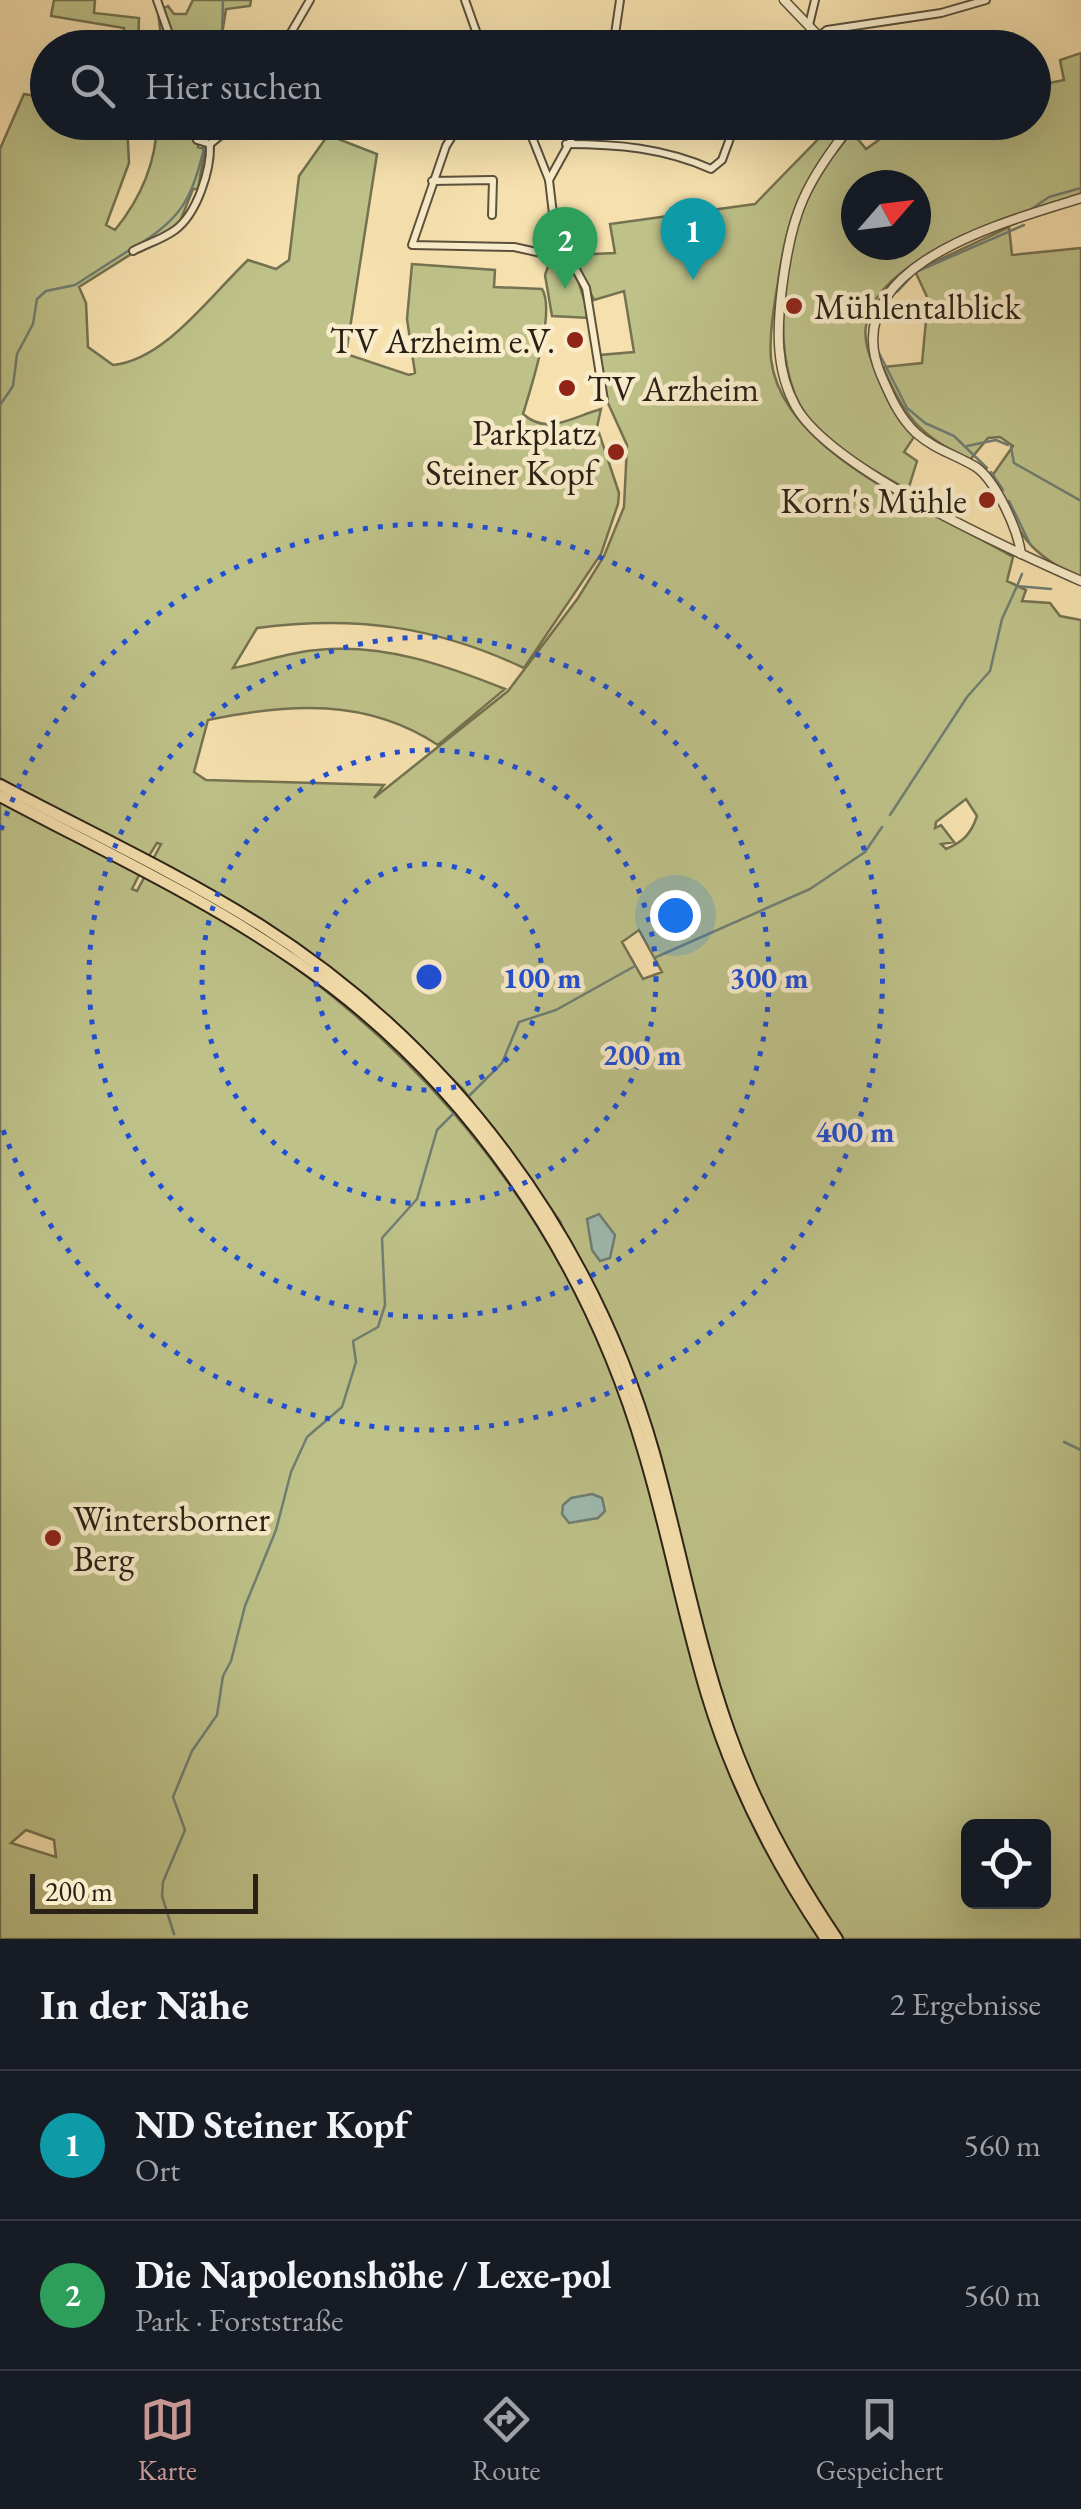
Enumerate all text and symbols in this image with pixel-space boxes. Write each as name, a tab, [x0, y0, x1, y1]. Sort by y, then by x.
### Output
search box	[30, 30, 1051, 140]
icon: search	[65, 58, 120, 113]
text: Hier suchen	[145, 61, 322, 110]
north arrow	[841, 170, 931, 260]
pin: 1	[660, 198, 726, 280]
pin: 2	[532, 206, 598, 289]
place label: Mühlentalblick	[814, 284, 1022, 329]
marker: Mühlentalblick	[783, 295, 805, 317]
place label: TV Arzheim e.V.	[330, 318, 555, 363]
marker: TV Arzheim e.V.	[564, 329, 586, 351]
place label: TV Arzheim	[587, 366, 759, 411]
marker: TV Arzheim	[556, 377, 578, 399]
place label: Parkplatz Steiner Kopf	[425, 410, 600, 495]
marker: Parkplatz Steiner Kopf	[605, 441, 627, 463]
place label: Korn's Mühle	[780, 478, 967, 523]
marker: Korn's Mühle	[976, 489, 998, 511]
your location	[650, 890, 701, 941]
text: 100 m	[503, 958, 581, 997]
text: 300 m	[730, 958, 808, 997]
centre of rings	[411, 959, 447, 995]
text: 200 m	[603, 1035, 681, 1074]
text: 400 m	[816, 1112, 894, 1151]
place label: Wintersborner Berg	[73, 1496, 270, 1581]
marker: Wintersborner Berg	[42, 1527, 64, 1549]
map controls	[961, 1819, 1051, 1909]
button: locate	[961, 1819, 1051, 1909]
scale bar	[30, 1869, 258, 1914]
text: 200 m	[45, 1873, 113, 1909]
text: In der Nähe	[40, 1977, 249, 2032]
text: 2 Ergebnisse	[890, 1983, 1041, 2025]
text: ND Steiner Kopf	[135, 2100, 408, 2149]
text: 1	[64, 2124, 81, 2166]
text: 560 m	[964, 2124, 1041, 2166]
text: Ort	[135, 2149, 180, 2191]
text: Die Napoleonshöhe / Lexe-pol	[135, 2250, 612, 2299]
text: 2	[64, 2274, 81, 2316]
text: 560 m	[964, 2274, 1041, 2316]
text: Park · Forststraße	[135, 2299, 344, 2341]
tab: Karte	[138, 2392, 197, 2488]
tab: Route	[472, 2392, 541, 2488]
tab: Gespeichert	[816, 2392, 943, 2488]

